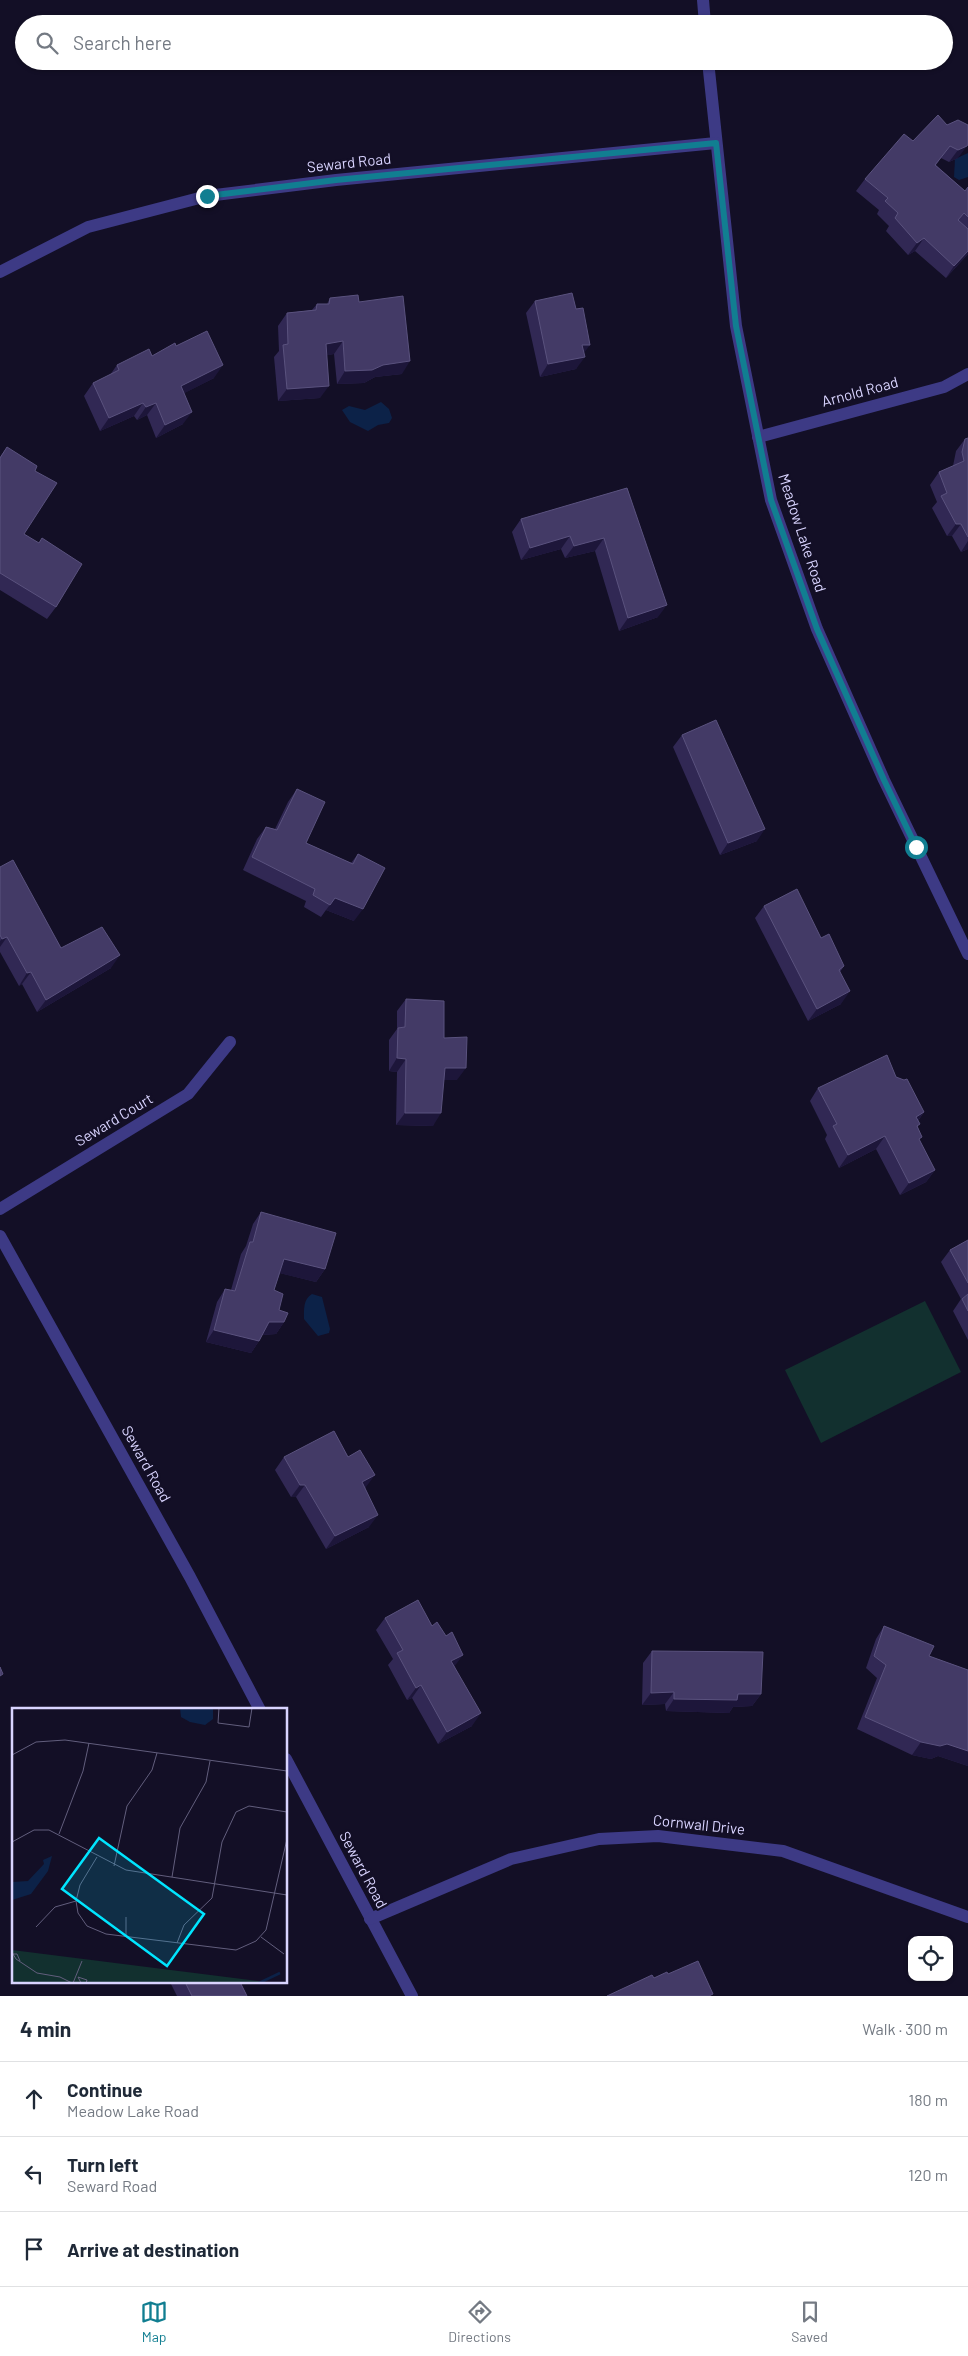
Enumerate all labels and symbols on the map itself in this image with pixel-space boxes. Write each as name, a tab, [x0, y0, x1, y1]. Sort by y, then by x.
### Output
street label: Seward Road	[306, 149, 392, 175]
route end	[196, 185, 219, 208]
street label: Arnold Road	[819, 372, 900, 410]
street label: Meadow Lake Road	[775, 471, 831, 594]
route start	[905, 836, 928, 859]
street label: Seward Court	[71, 1089, 156, 1149]
street label: Seward Road	[118, 1422, 175, 1505]
inset map	[12, 1708, 288, 1984]
street label: Cornwall Drive	[652, 1810, 746, 1838]
street label: Seward Road	[336, 1828, 392, 1911]

